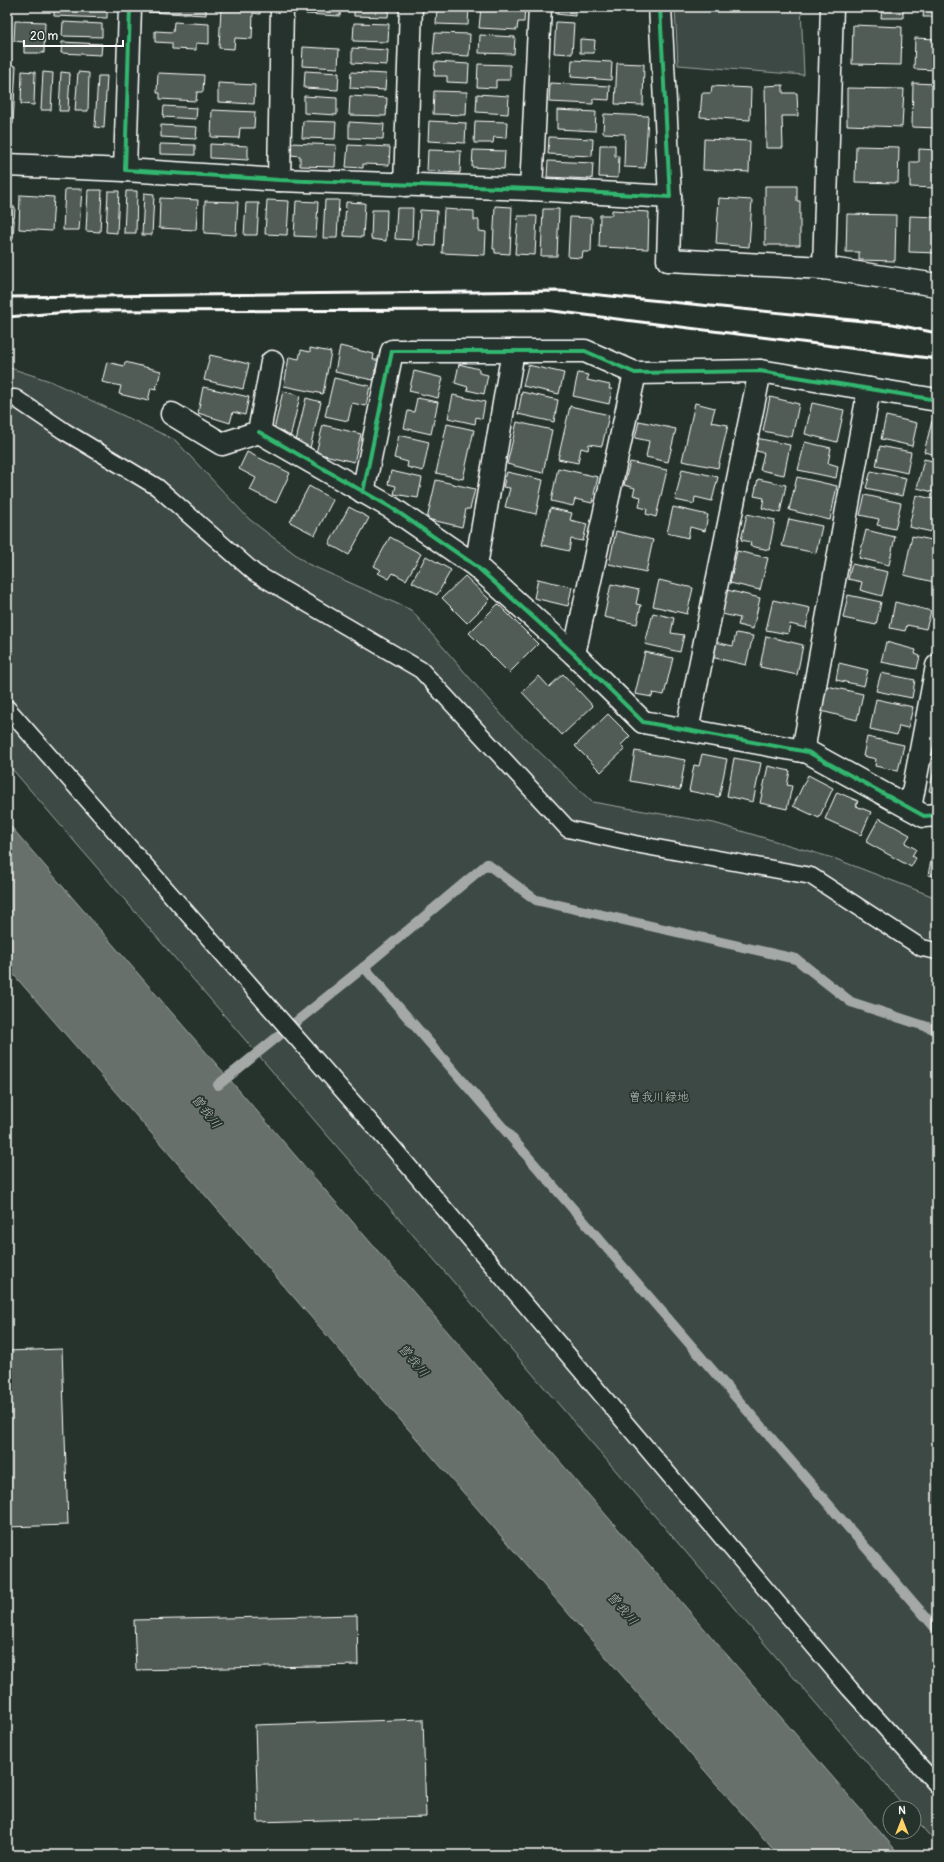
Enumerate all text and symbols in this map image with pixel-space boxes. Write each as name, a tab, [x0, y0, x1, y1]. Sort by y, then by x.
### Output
scale bar	[24, 22, 123, 48]
text: 20 m	[30, 29, 59, 44]
park label: 曽我川緑地	[629, 1090, 689, 1105]
water label: 曽我川	[188, 1091, 225, 1132]
water label: 曽我川	[395, 1341, 432, 1381]
water label: 曽我川	[603, 1589, 641, 1629]
north arrow	[882, 1800, 922, 1840]
text: N	[898, 1804, 906, 1817]

